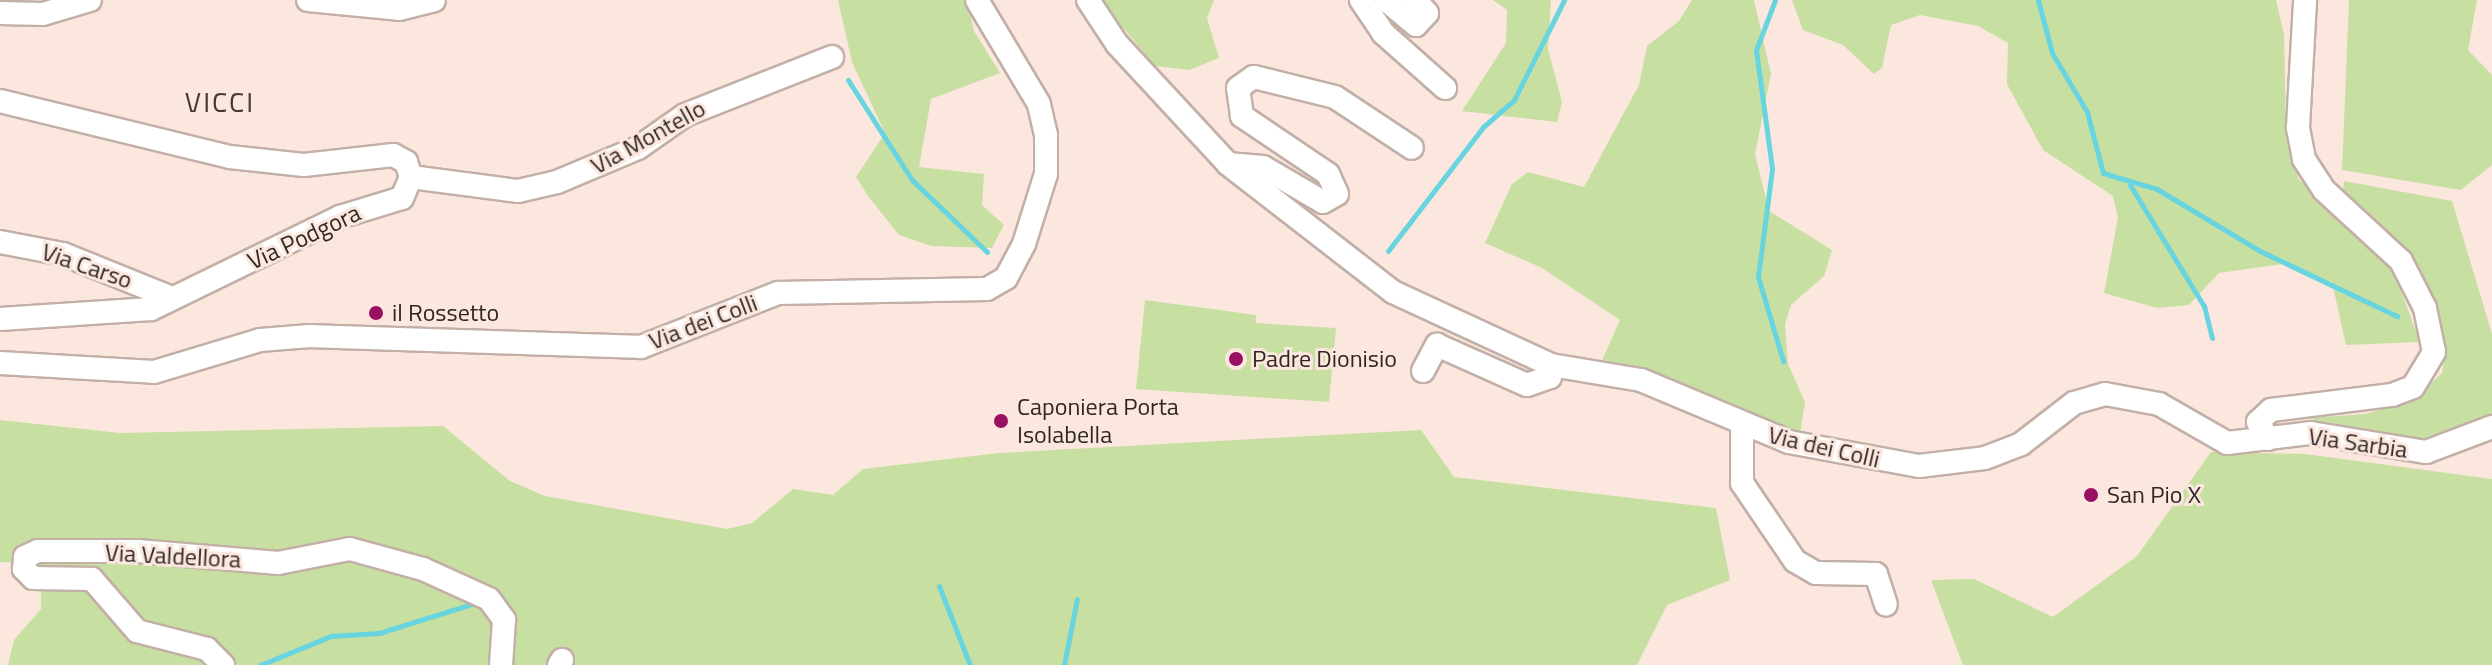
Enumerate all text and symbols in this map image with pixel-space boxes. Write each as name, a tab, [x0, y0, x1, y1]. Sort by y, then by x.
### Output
district label: VICCI	[185, 85, 255, 119]
street label: Via Montello	[586, 94, 710, 180]
street label: Via Podgora	[243, 198, 365, 276]
street label: Via Carso	[38, 237, 136, 295]
street label: Via dei Colli	[645, 288, 761, 356]
place label: il Rossetto	[392, 299, 499, 327]
marker: il Rossetto	[367, 304, 385, 322]
place label: Padre Dionisio	[1252, 345, 1397, 373]
marker: Padre Dionisio	[1227, 350, 1245, 368]
place label: Caponiera Porta Isolabella	[1017, 393, 1179, 449]
marker: Caponiera Porta Isolabella	[992, 412, 1010, 430]
street label: Via dei Colli	[1765, 420, 1883, 474]
street label: Via Sarbia	[2307, 422, 2409, 464]
place label: San Pio X	[2107, 481, 2201, 509]
marker: San Pio X	[2082, 486, 2100, 504]
street label: Via Valdellora	[104, 538, 242, 574]

